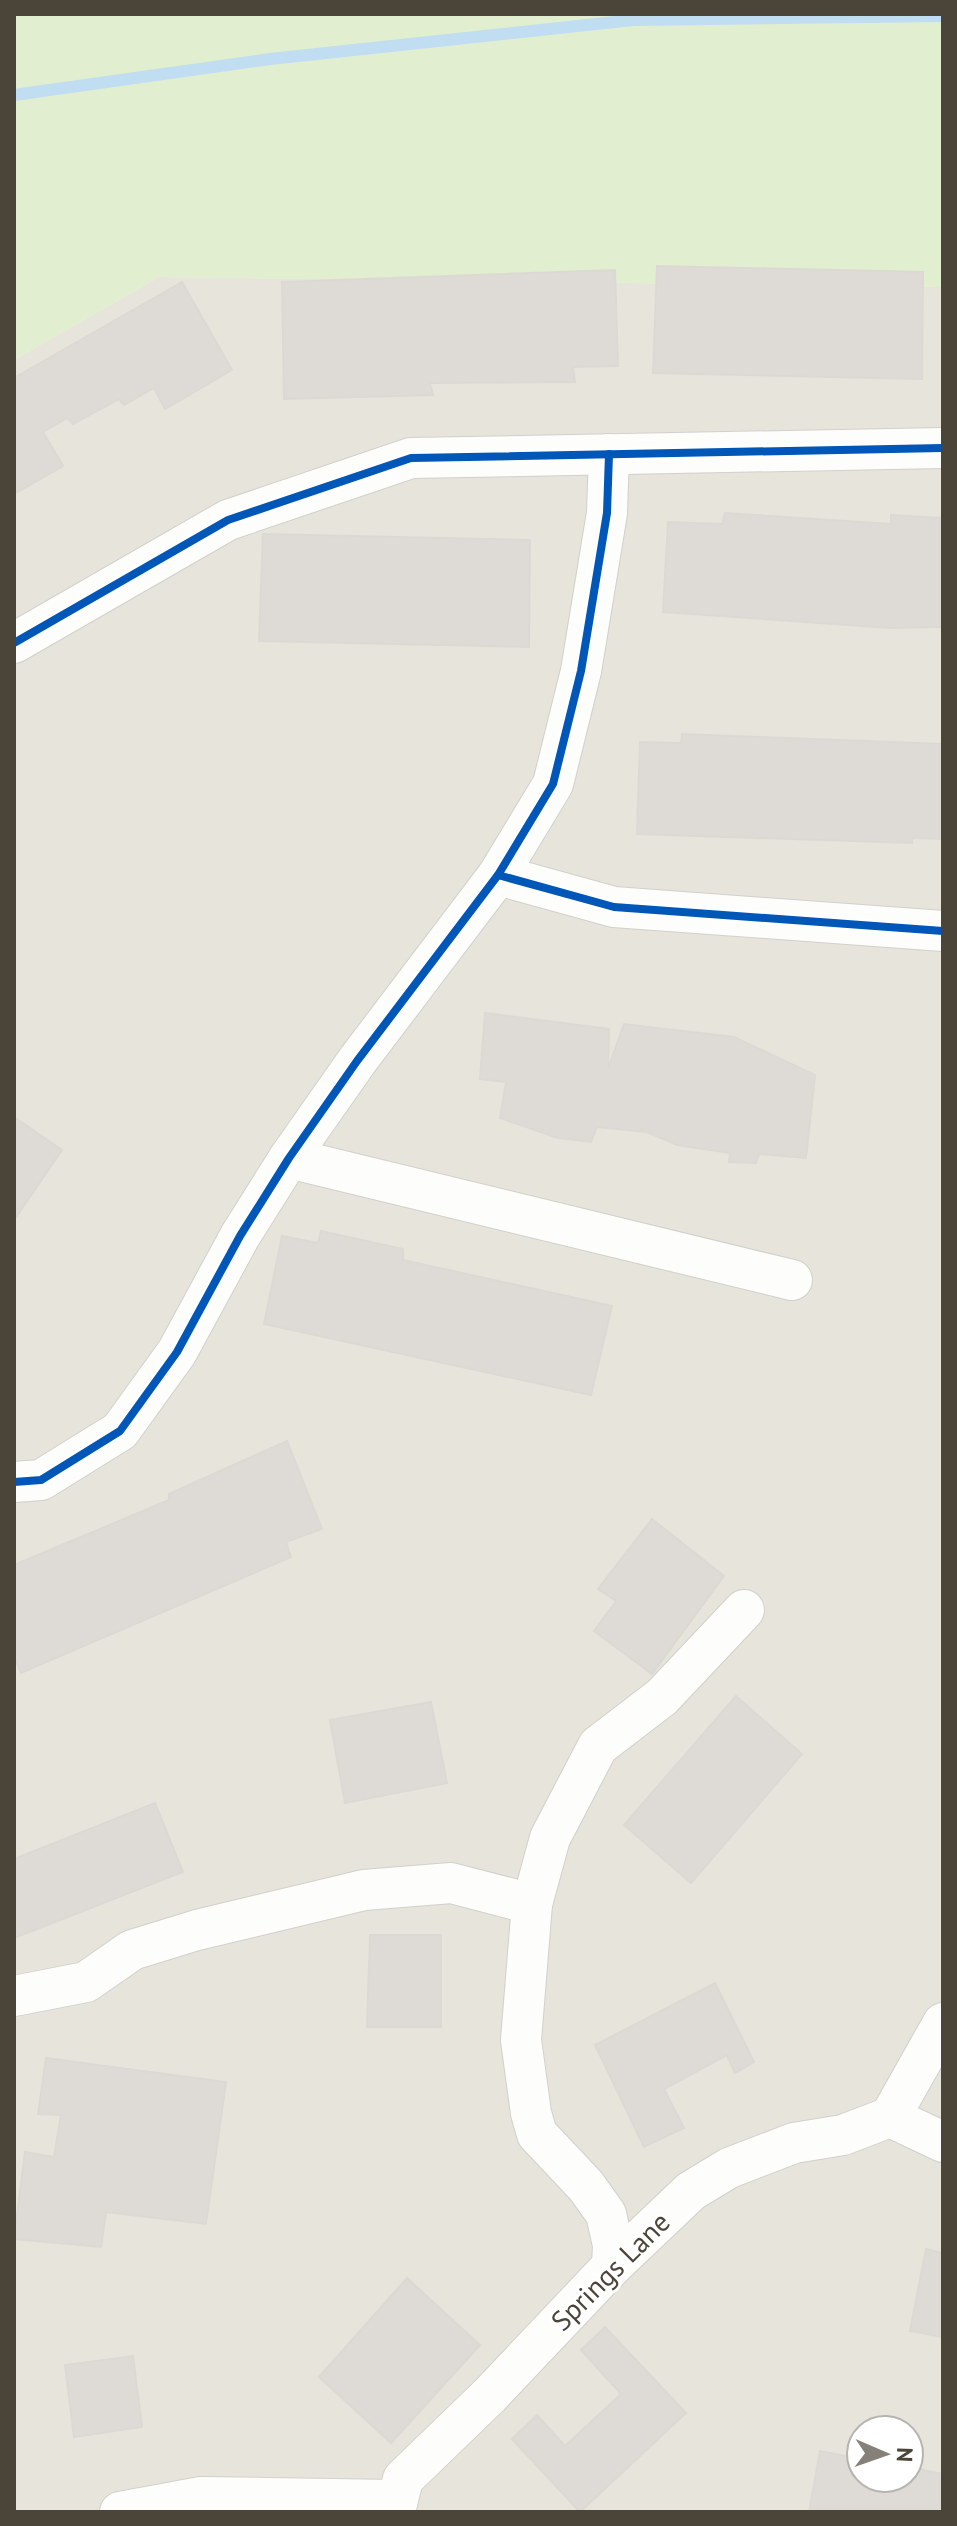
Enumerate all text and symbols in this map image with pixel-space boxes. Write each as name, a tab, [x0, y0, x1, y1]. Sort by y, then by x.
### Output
street label: Springs Lane	[542, 2203, 678, 2339]
north arrow	[845, 2414, 925, 2494]
text: N	[891, 2447, 919, 2462]

